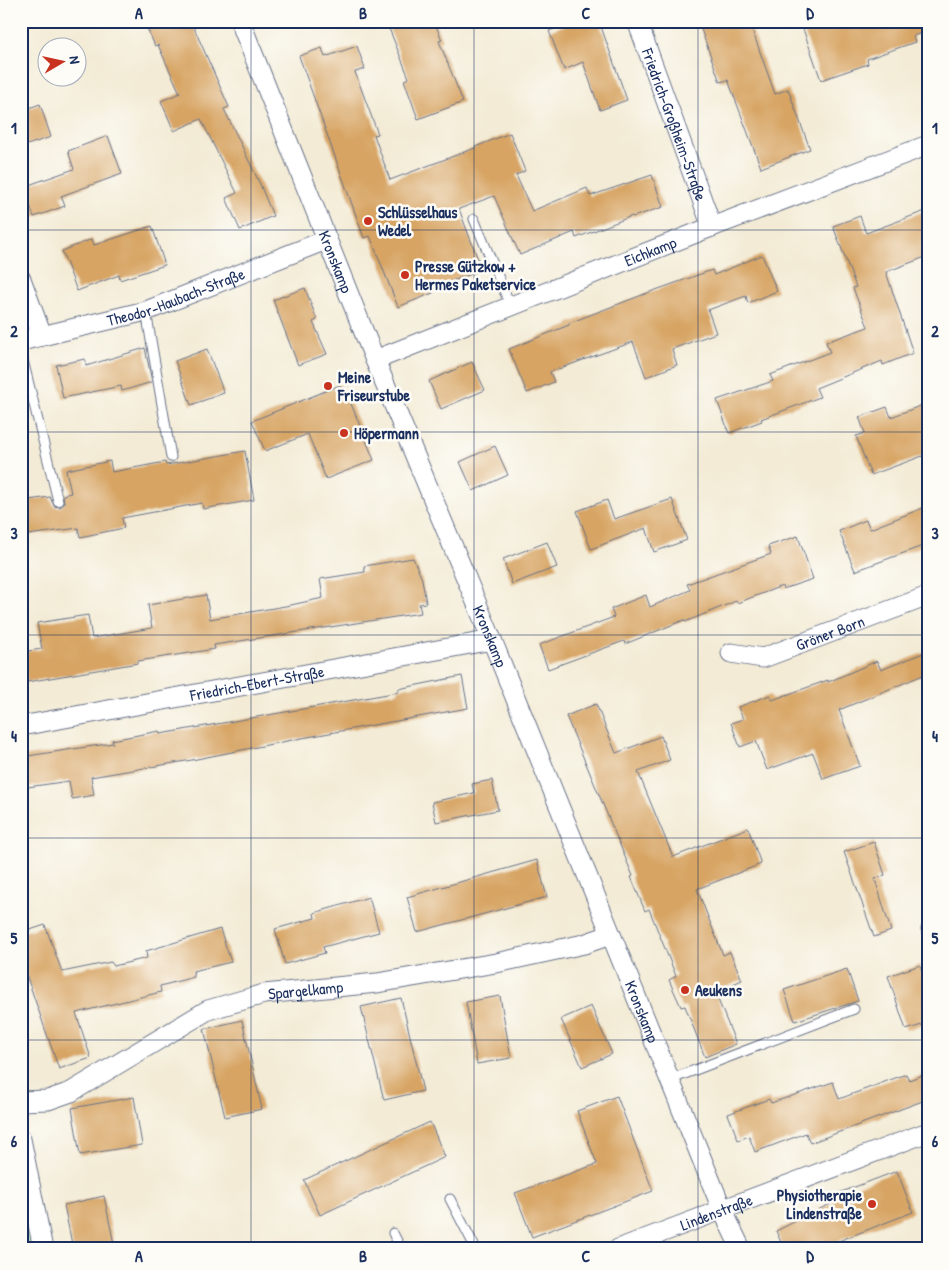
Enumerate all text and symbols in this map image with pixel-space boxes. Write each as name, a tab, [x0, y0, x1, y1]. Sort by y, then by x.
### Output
text: A	[135, 2, 143, 24]
text: B	[359, 2, 367, 24]
text: C	[582, 2, 591, 24]
text: D	[806, 2, 814, 24]
north arrow	[38, 38, 88, 88]
street label: Friedrich-Großheim-Straße	[636, 44, 713, 204]
text: N	[65, 55, 85, 66]
text: 1	[11, 117, 17, 139]
text: 1	[932, 117, 938, 139]
place label: Schlüsselhaus Wedel	[378, 201, 458, 241]
marker: Schlüsselhaus Wedel	[362, 215, 374, 227]
street label: Kronskamp	[314, 227, 358, 296]
street label: Eichkamp	[621, 231, 680, 271]
place label: Presse Gützkow + Hermes Paketservice	[415, 255, 536, 295]
street label: Theodor-Haubach-Straße	[104, 262, 248, 331]
marker: Presse Gützkow + Hermes Paketservice	[399, 269, 411, 281]
text: 2	[10, 320, 18, 342]
text: 2	[931, 320, 939, 342]
place label: Meine Friseurstube	[337, 366, 410, 406]
marker: Meine Friseurstube	[322, 380, 334, 392]
place label: Höpermann	[354, 422, 419, 445]
marker: Höpermann	[338, 427, 350, 439]
text: 3	[10, 522, 18, 544]
text: 3	[931, 522, 939, 544]
street label: Kronskamp	[468, 602, 513, 670]
street label: Gröner Born	[793, 610, 867, 656]
street label: Friedrich-Ebert-Straße	[187, 660, 327, 706]
text: 4	[11, 725, 17, 747]
text: 4	[932, 725, 938, 747]
text: 5	[11, 927, 18, 949]
text: 5	[932, 927, 939, 949]
street label: Spargelkamp	[267, 975, 344, 1005]
street label: Kronskamp	[620, 977, 665, 1046]
place label: Aeukens	[695, 979, 743, 1001]
marker: Aeukens	[679, 984, 691, 996]
text: 6	[11, 1130, 18, 1152]
text: 6	[932, 1130, 939, 1152]
place label: Physiotherapie Lindenstraße	[777, 1184, 863, 1225]
street label: Lindenstraße	[677, 1188, 756, 1236]
marker: Physiotherapie Lindenstraße	[866, 1198, 878, 1210]
text: A	[135, 1245, 143, 1267]
text: B	[359, 1245, 367, 1267]
text: C	[582, 1245, 591, 1267]
text: D	[806, 1245, 814, 1267]

